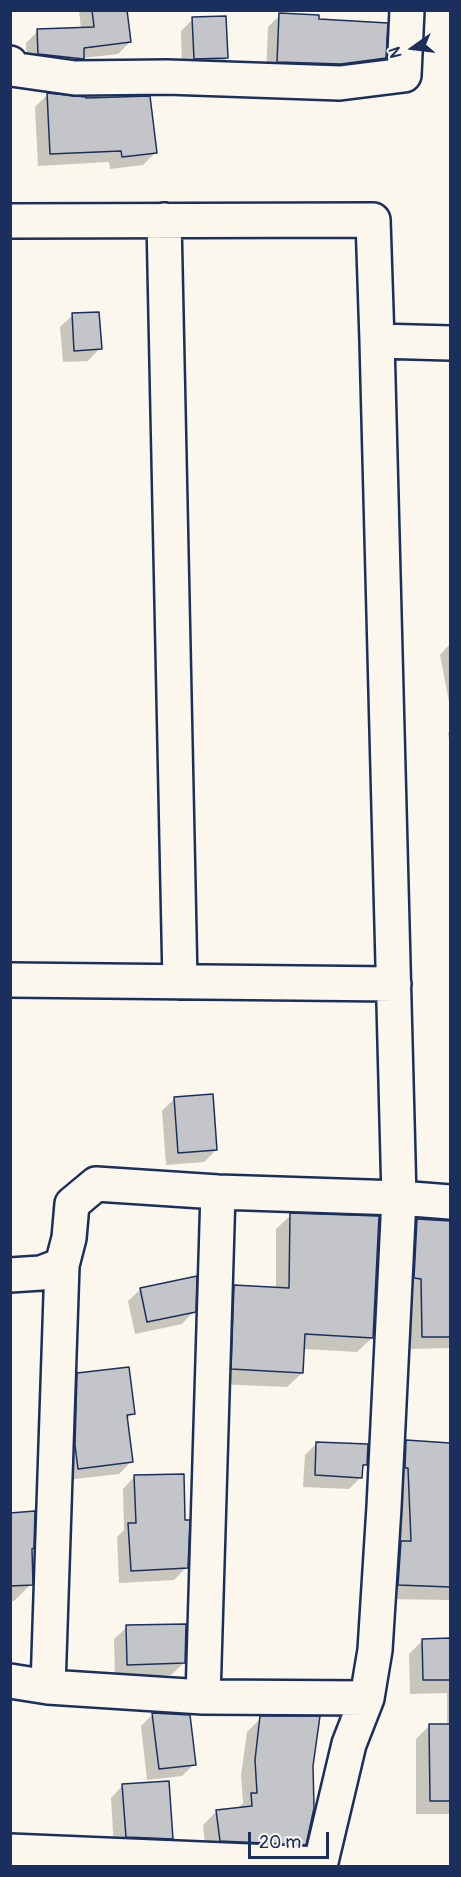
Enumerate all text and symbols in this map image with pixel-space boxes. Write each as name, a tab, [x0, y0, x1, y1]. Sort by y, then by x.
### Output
north arrow	[383, 18, 443, 78]
text: N	[385, 45, 407, 60]
scale bar	[251, 1820, 332, 1858]
text: 20 m	[259, 1831, 301, 1854]

